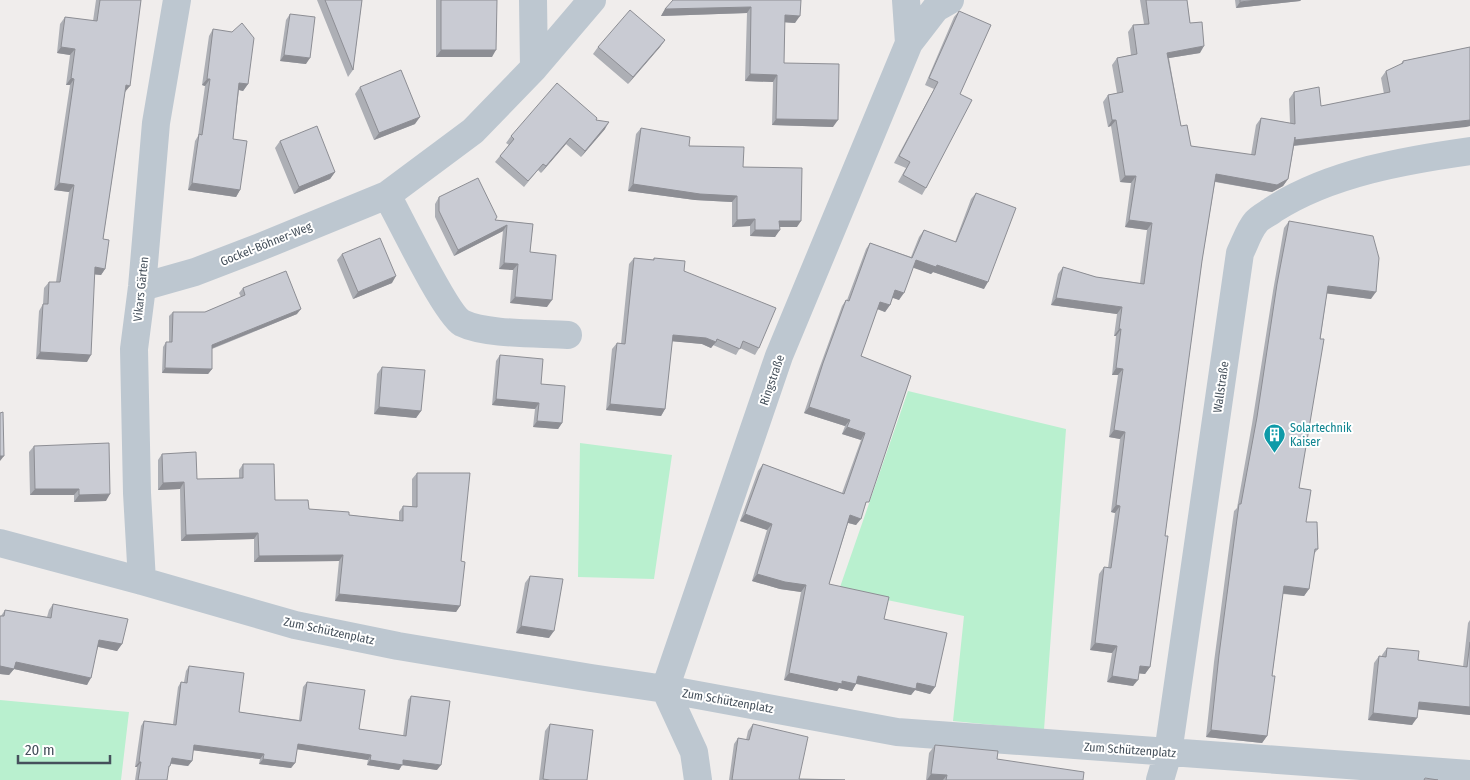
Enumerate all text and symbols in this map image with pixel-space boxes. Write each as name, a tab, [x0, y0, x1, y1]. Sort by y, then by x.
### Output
street label: Gockel-Böhner-Weg	[218, 219, 314, 269]
street label: Vikars Gärten	[131, 256, 151, 322]
street label: Ringstraße	[757, 353, 787, 407]
street label: Wallstraße	[1210, 360, 1232, 414]
place label: Solartechnik Kaiser	[1290, 421, 1352, 449]
building icon: Solartechnik Kaiser	[1262, 423, 1286, 454]
street label: Zum Schützenplatz	[282, 615, 376, 647]
street label: Zum Schützenplatz	[681, 686, 775, 716]
scale bar	[18, 732, 110, 764]
street label: Zum Schützenplatz	[1083, 740, 1177, 760]
text: 20 m	[25, 741, 55, 759]

